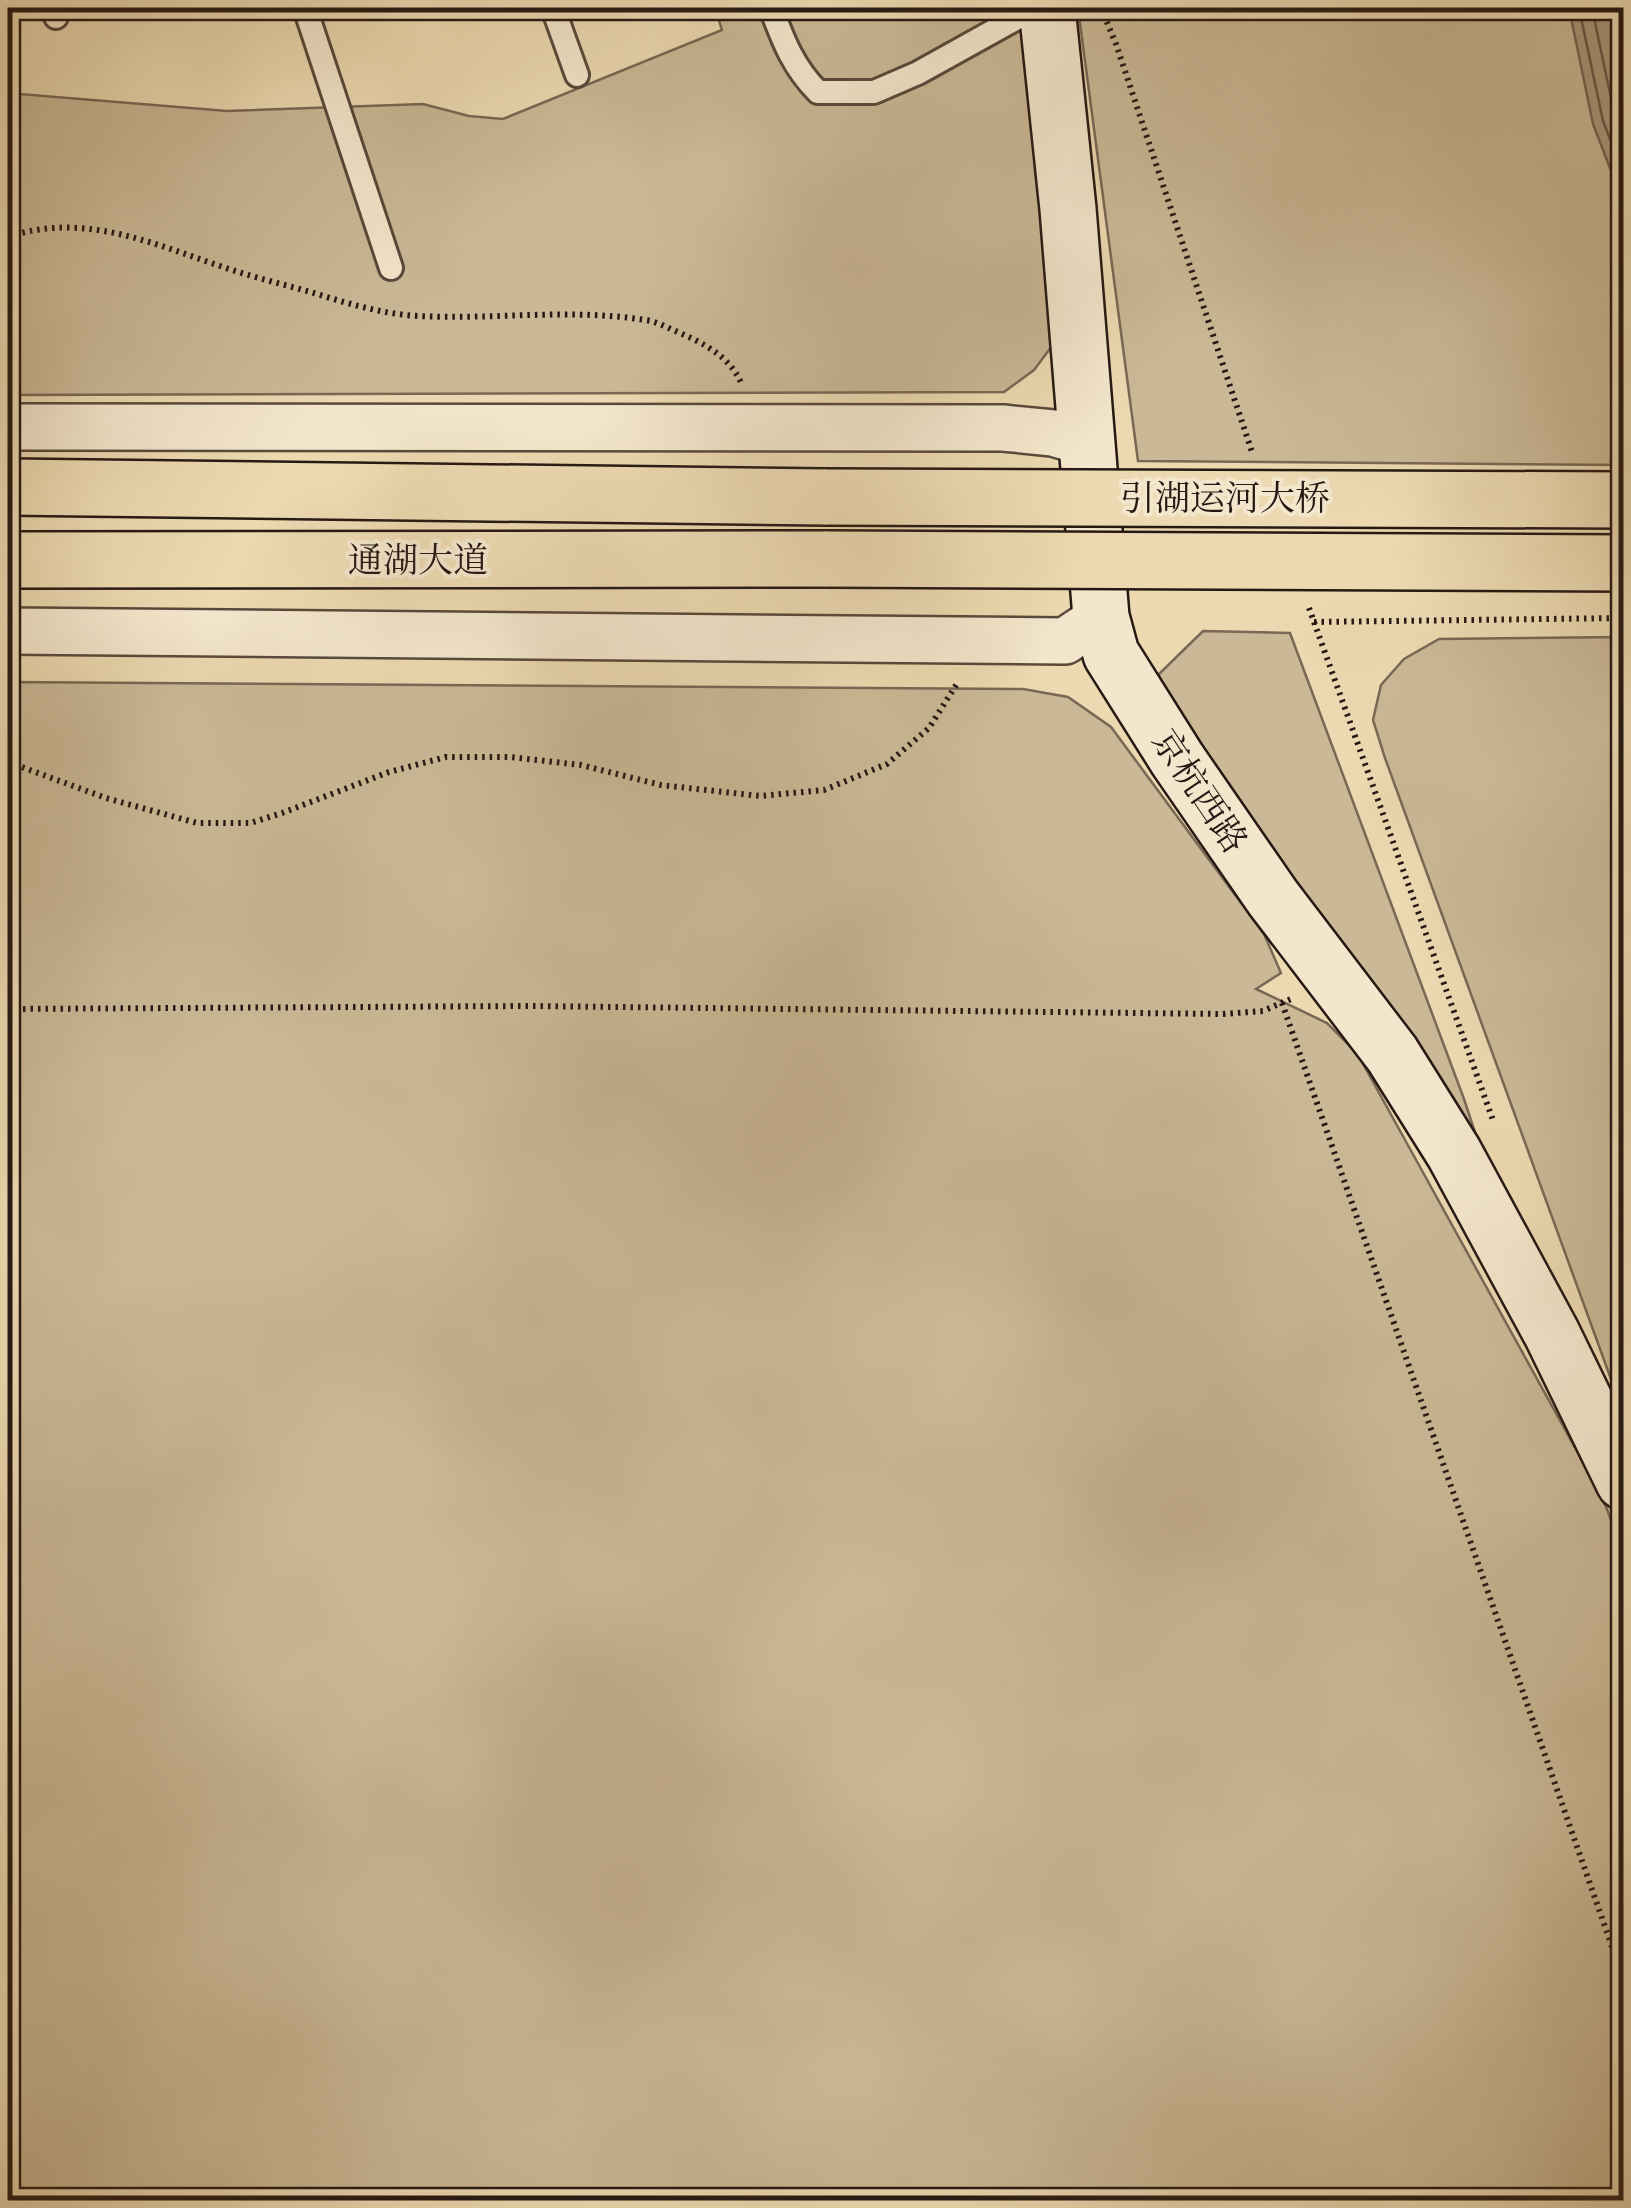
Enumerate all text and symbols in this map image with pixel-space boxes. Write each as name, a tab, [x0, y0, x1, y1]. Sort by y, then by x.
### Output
street label: 引湖运河大桥	[1120, 474, 1330, 522]
street label: 通湖大道	[348, 536, 488, 584]
street label: 京杭西路	[1141, 720, 1259, 862]

